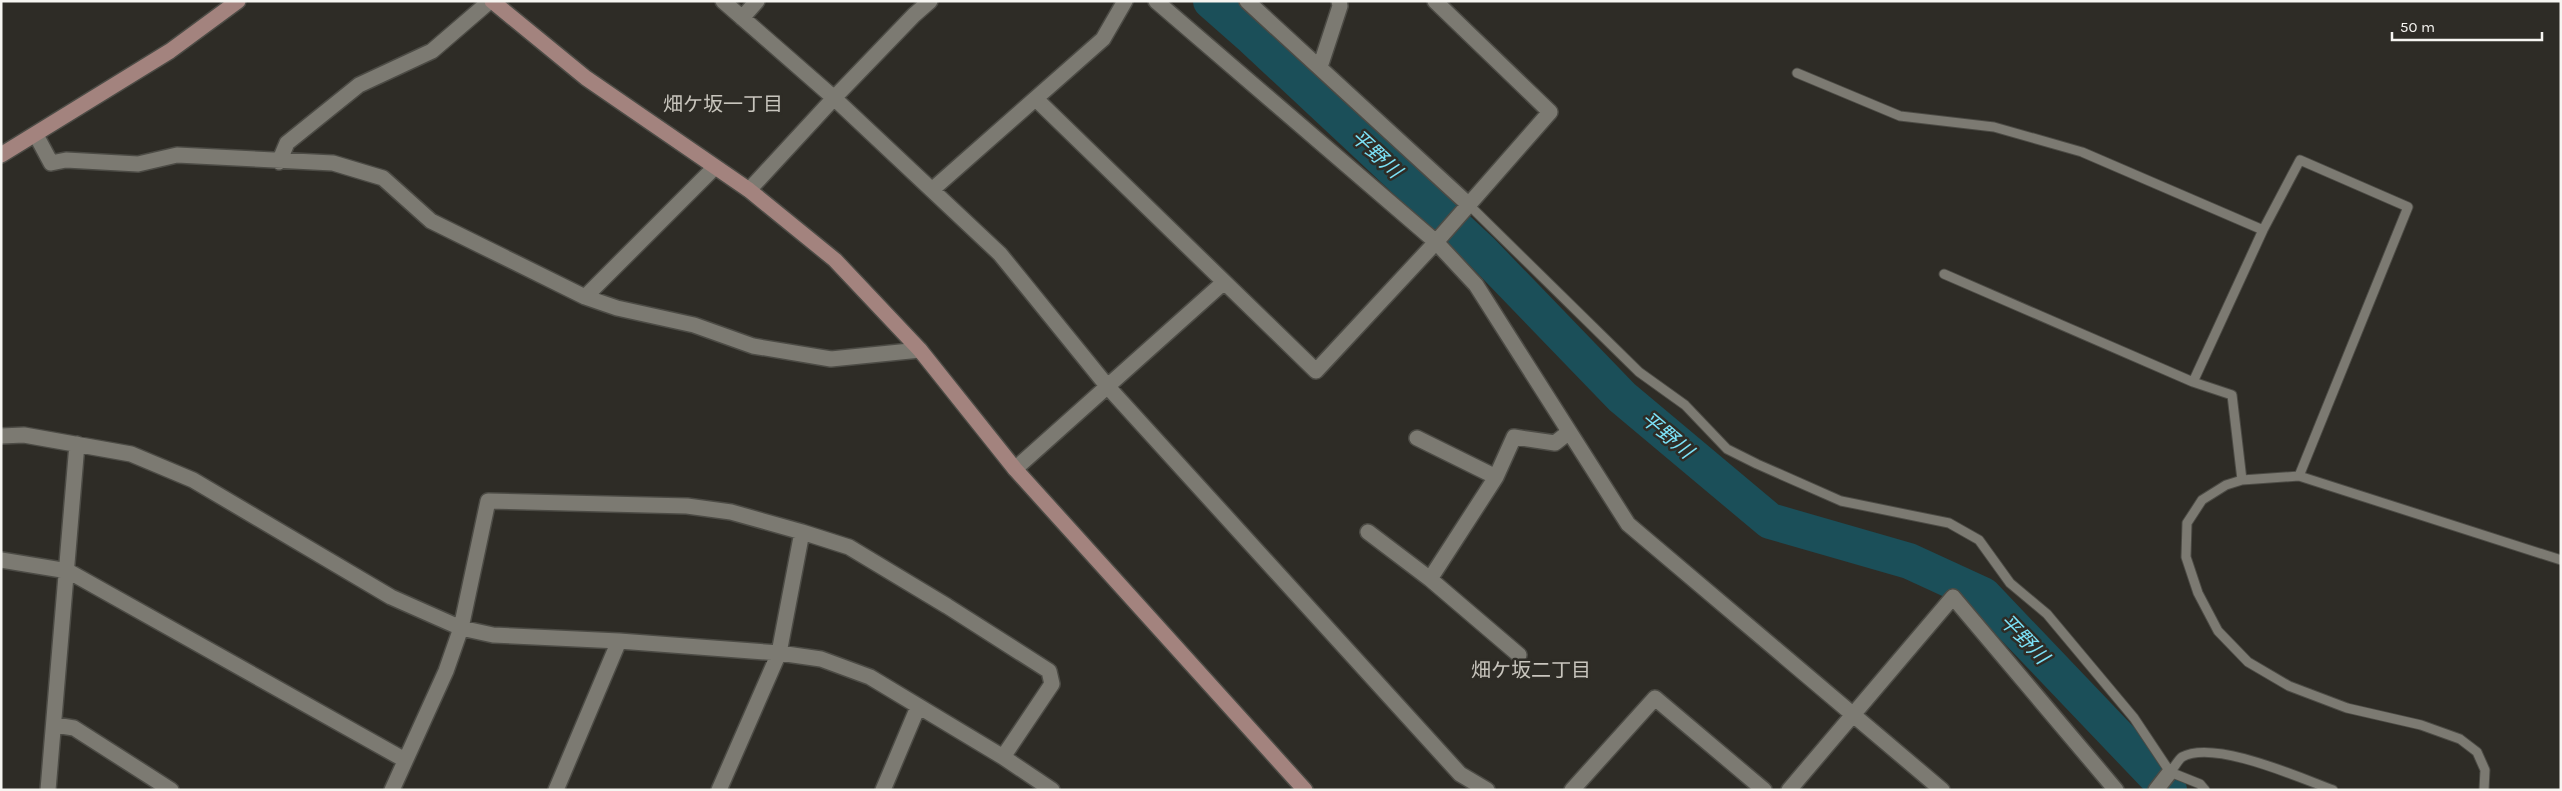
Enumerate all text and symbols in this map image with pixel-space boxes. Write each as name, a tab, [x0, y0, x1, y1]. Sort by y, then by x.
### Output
scale bar	[2392, 10, 2542, 42]
text: 50 m	[2400, 18, 2435, 36]
district label: 畑ケ坂一丁目	[663, 93, 783, 116]
water label: 平野川	[1346, 125, 1407, 184]
water label: 平野川	[1637, 407, 1699, 464]
water label: 平野川	[1995, 609, 2055, 670]
district label: 畑ケ坂二丁目	[1471, 659, 1591, 682]

